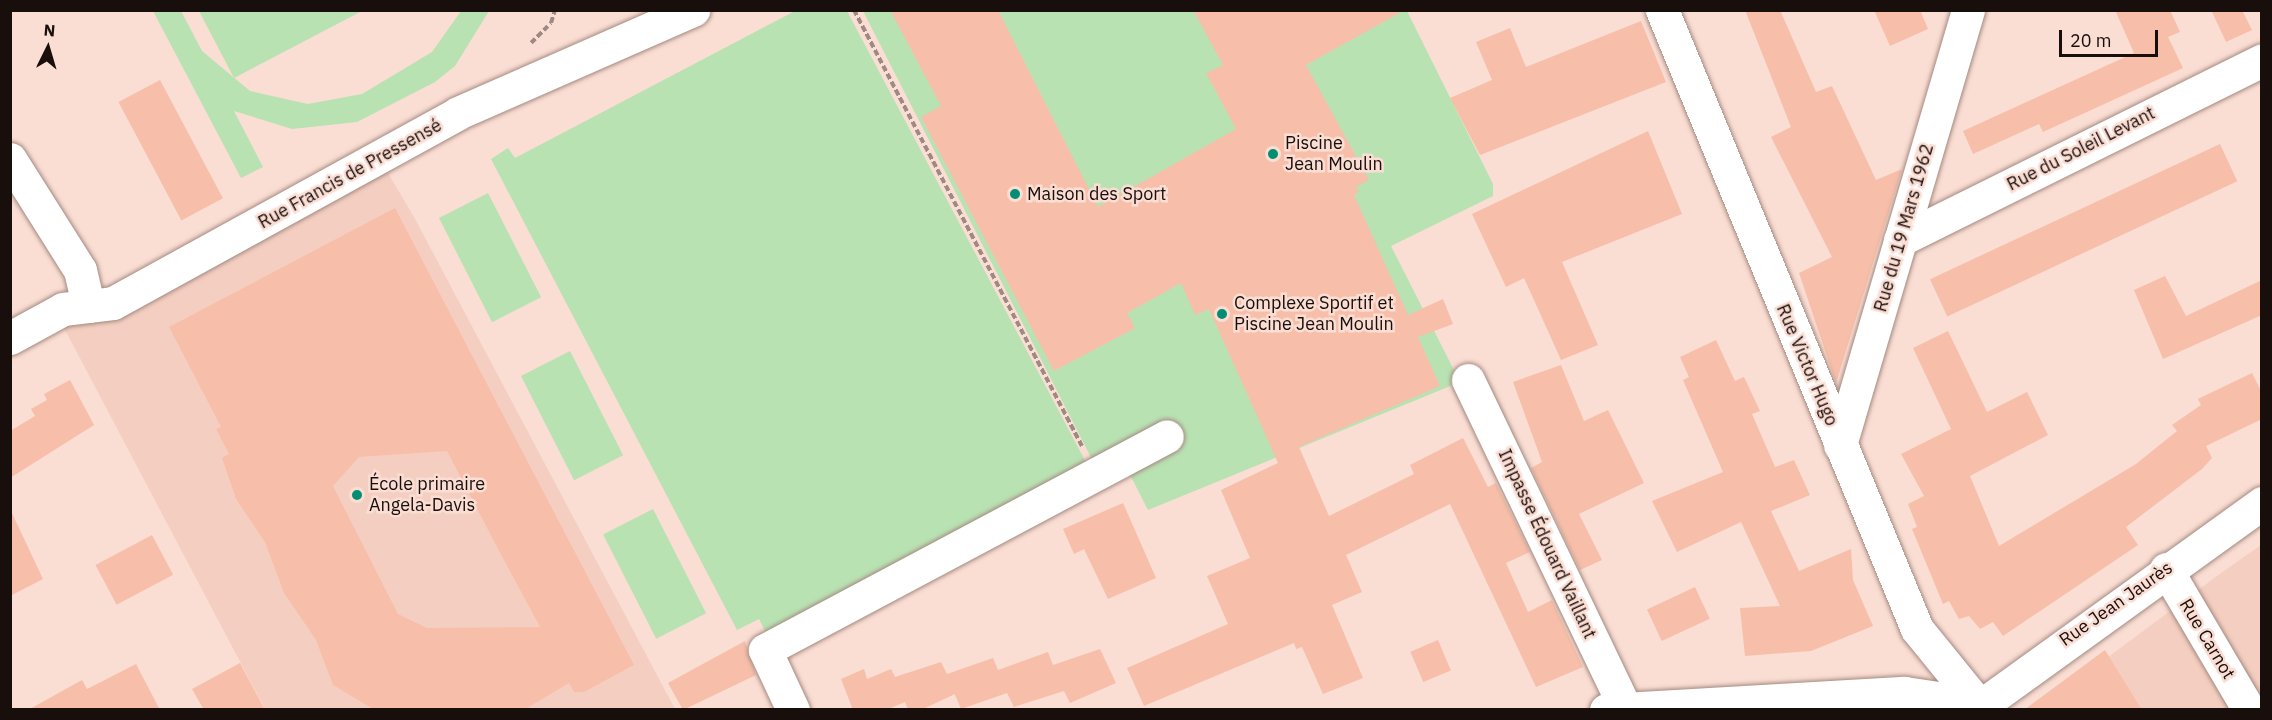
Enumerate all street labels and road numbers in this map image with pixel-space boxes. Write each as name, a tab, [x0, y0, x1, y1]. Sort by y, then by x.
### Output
street label: Rue du Soleil Levant	[2003, 102, 2159, 196]
street label: Rue Francis de Pressensé	[255, 115, 445, 233]
street label: Rue du 19 Mars 1962	[1870, 142, 1938, 314]
street label: Rue Victor Hugo	[1772, 301, 1842, 429]
street label: Impasse Édouard Vaillant	[1494, 446, 1600, 642]
street label: Rue Jean Jaurès	[2055, 557, 2177, 651]
street label: Rue Carnot	[2175, 595, 2239, 683]

